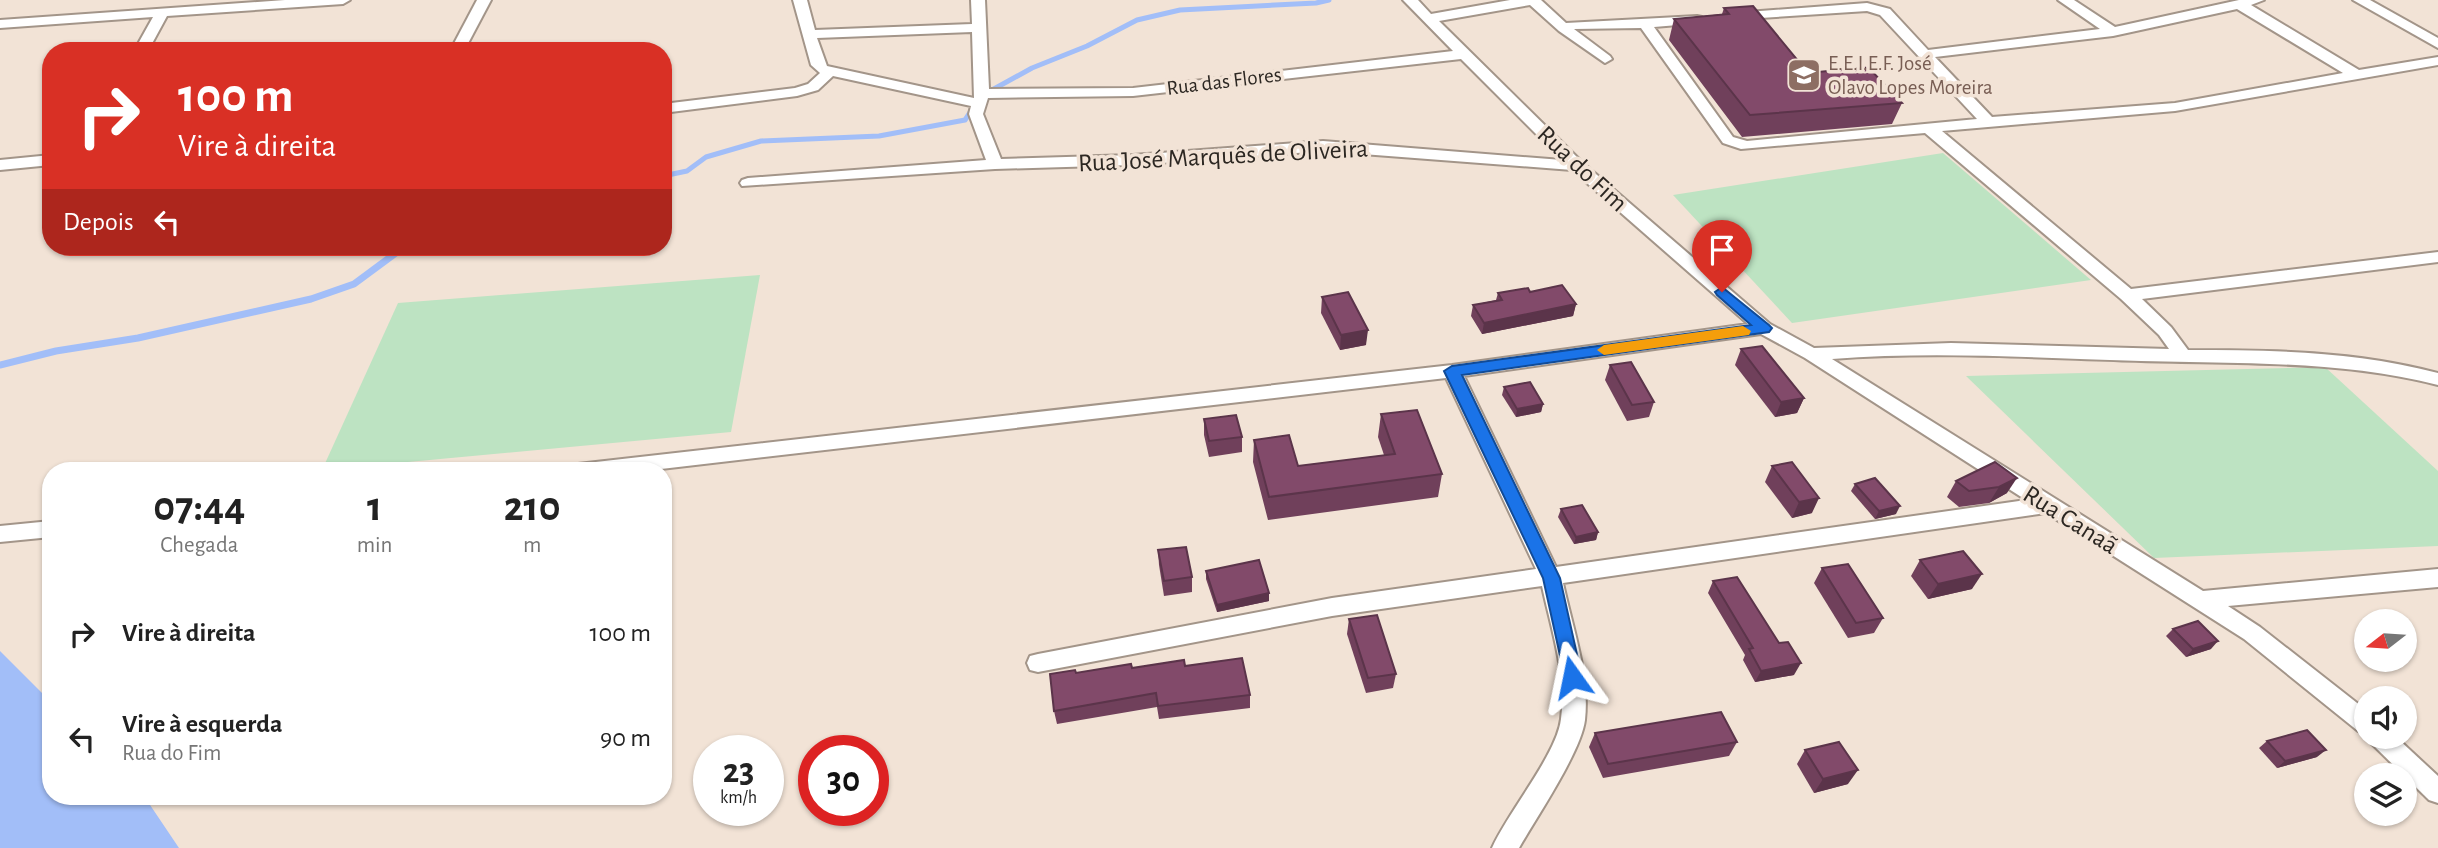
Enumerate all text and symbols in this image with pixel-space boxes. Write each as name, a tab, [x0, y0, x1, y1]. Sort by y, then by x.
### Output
place label: E.E.I.E.F. José Olavo Lopes Moreira	[1828, 53, 1993, 98]
school or university icon: E.E.I.E.F. José Olavo Lopes Moreira	[1785, 56, 1823, 94]
street label: Rua das Flores	[1165, 64, 1283, 99]
icon: right	[63, 70, 154, 161]
text: 100 m	[178, 72, 294, 121]
street label: Rua do Fim	[1532, 121, 1632, 217]
text: Vire à direita	[178, 130, 336, 162]
street label: Rua José Marquês de Oliveira	[1077, 135, 1369, 177]
icon: left	[148, 203, 186, 241]
text: Depois	[63, 209, 134, 235]
pin	[1692, 220, 1752, 292]
icon: arrive	[1703, 231, 1741, 269]
street label: Rua Canaã	[2019, 481, 2122, 559]
text: 07:44	[153, 486, 245, 528]
text: 1	[367, 486, 382, 528]
text: 210	[504, 486, 561, 528]
text: Chegada	[160, 534, 238, 557]
text: min	[357, 534, 392, 557]
text: m	[523, 534, 541, 557]
north arrow	[2354, 609, 2417, 672]
map controls	[2354, 609, 2417, 826]
icon: right	[63, 615, 101, 653]
text: Vire à direita	[122, 620, 256, 646]
text: 100 m	[590, 620, 651, 646]
position arrow	[1535, 640, 1609, 714]
button: sound	[2354, 686, 2417, 749]
text: Vire à esquerda	[122, 711, 283, 737]
icon: left	[63, 720, 101, 758]
text: 90 m	[600, 725, 651, 751]
speed limit sign: 30	[798, 735, 889, 826]
text: Rua do Fim	[122, 742, 221, 765]
text: 23	[723, 754, 754, 789]
button: layers	[2354, 763, 2417, 826]
text: km/h	[720, 789, 757, 807]

